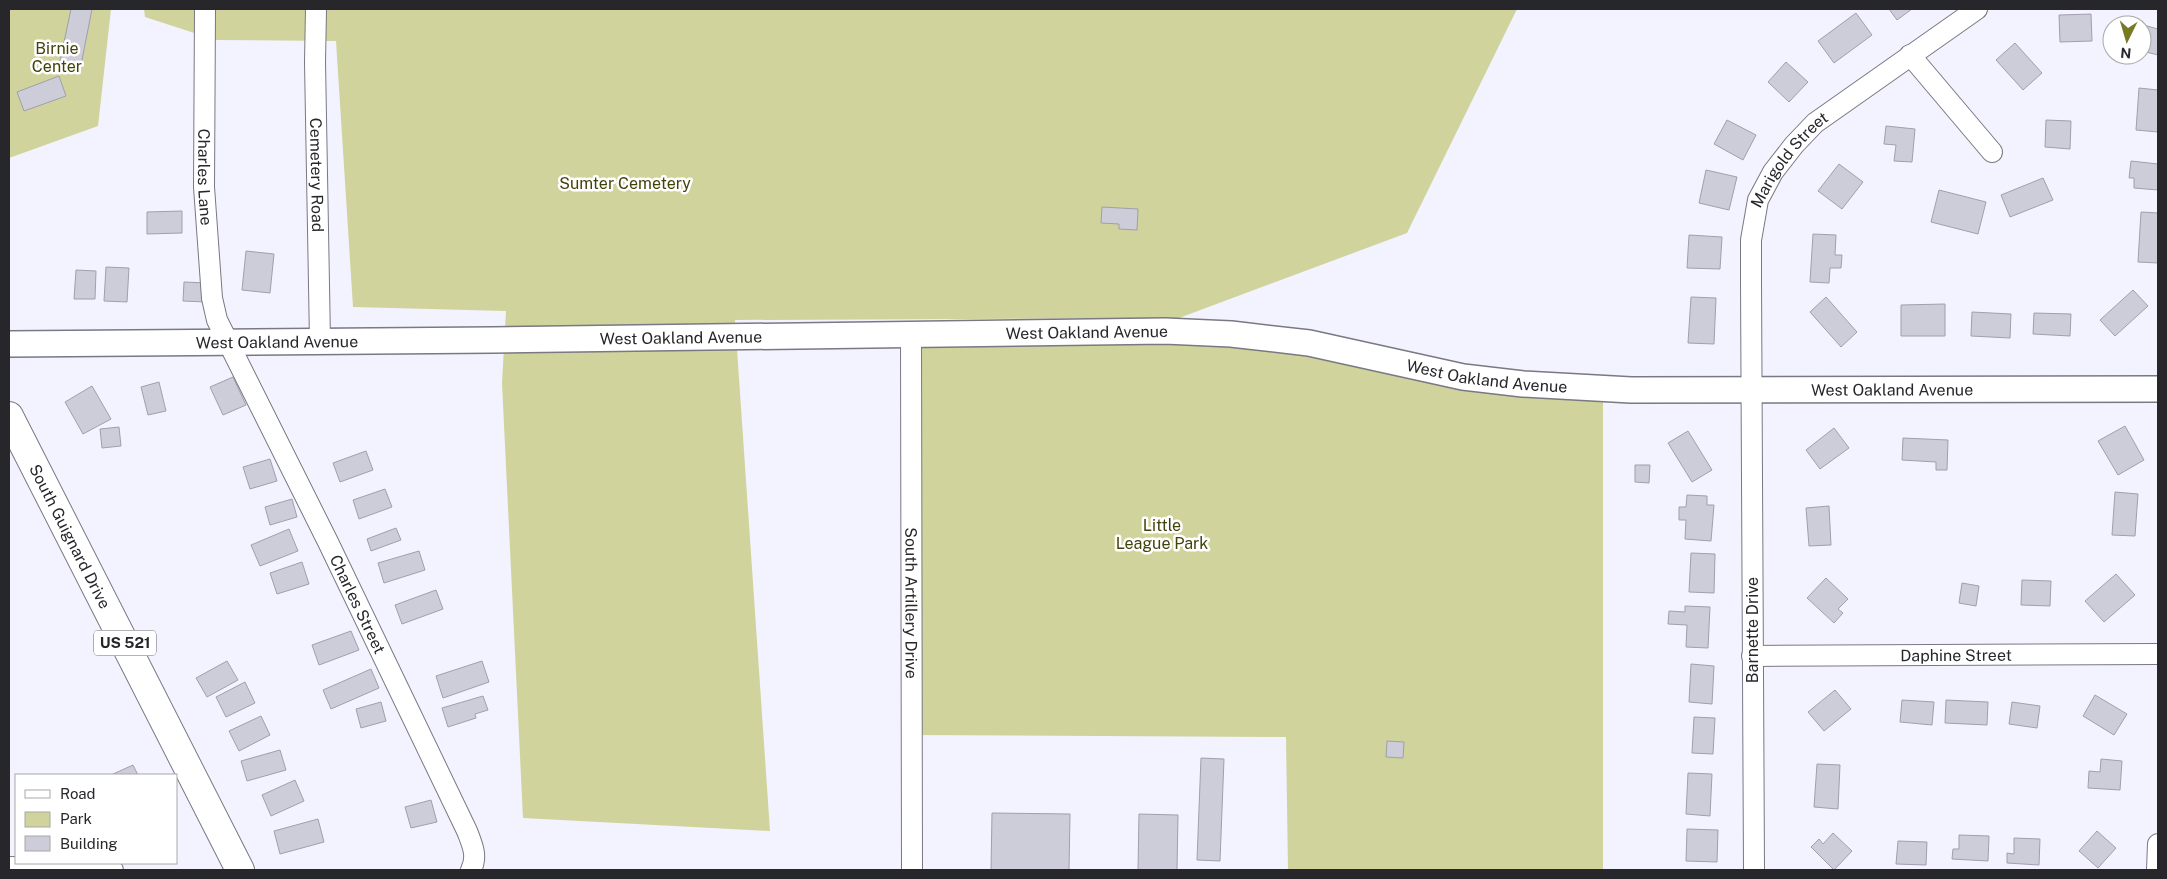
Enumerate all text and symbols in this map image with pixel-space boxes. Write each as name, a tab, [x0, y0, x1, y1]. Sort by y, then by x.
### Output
north arrow	[2102, 15, 2152, 65]
park label: Birnie Center	[32, 39, 82, 76]
text: N	[2120, 45, 2132, 61]
street label: Marigold Street	[1747, 108, 1832, 211]
street label: Cemetery Road	[306, 118, 327, 232]
street label: Charles Lane	[194, 128, 216, 226]
park label: Sumter Cemetery	[559, 174, 691, 193]
street label: West Oakland Avenue	[1006, 322, 1168, 343]
street label: West Oakland Avenue	[600, 327, 762, 349]
street label: West Oakland Avenue	[196, 332, 358, 352]
street label: West Oakland Avenue	[1405, 356, 1568, 396]
street label: West Oakland Avenue	[1811, 380, 1973, 400]
street label: South Guignard Drive	[25, 461, 114, 612]
park label: Little League Park	[1116, 516, 1208, 553]
street label: South Artillery Drive	[901, 527, 921, 679]
street label: Charles Street	[326, 552, 389, 657]
street label: Barnette Drive	[1743, 577, 1762, 683]
road number: US 521	[94, 630, 156, 656]
street label: Daphine Street	[1900, 646, 2012, 665]
legend	[15, 774, 178, 864]
text: Road	[60, 785, 96, 802]
text: Park	[60, 810, 92, 827]
text: Building	[60, 835, 118, 852]

